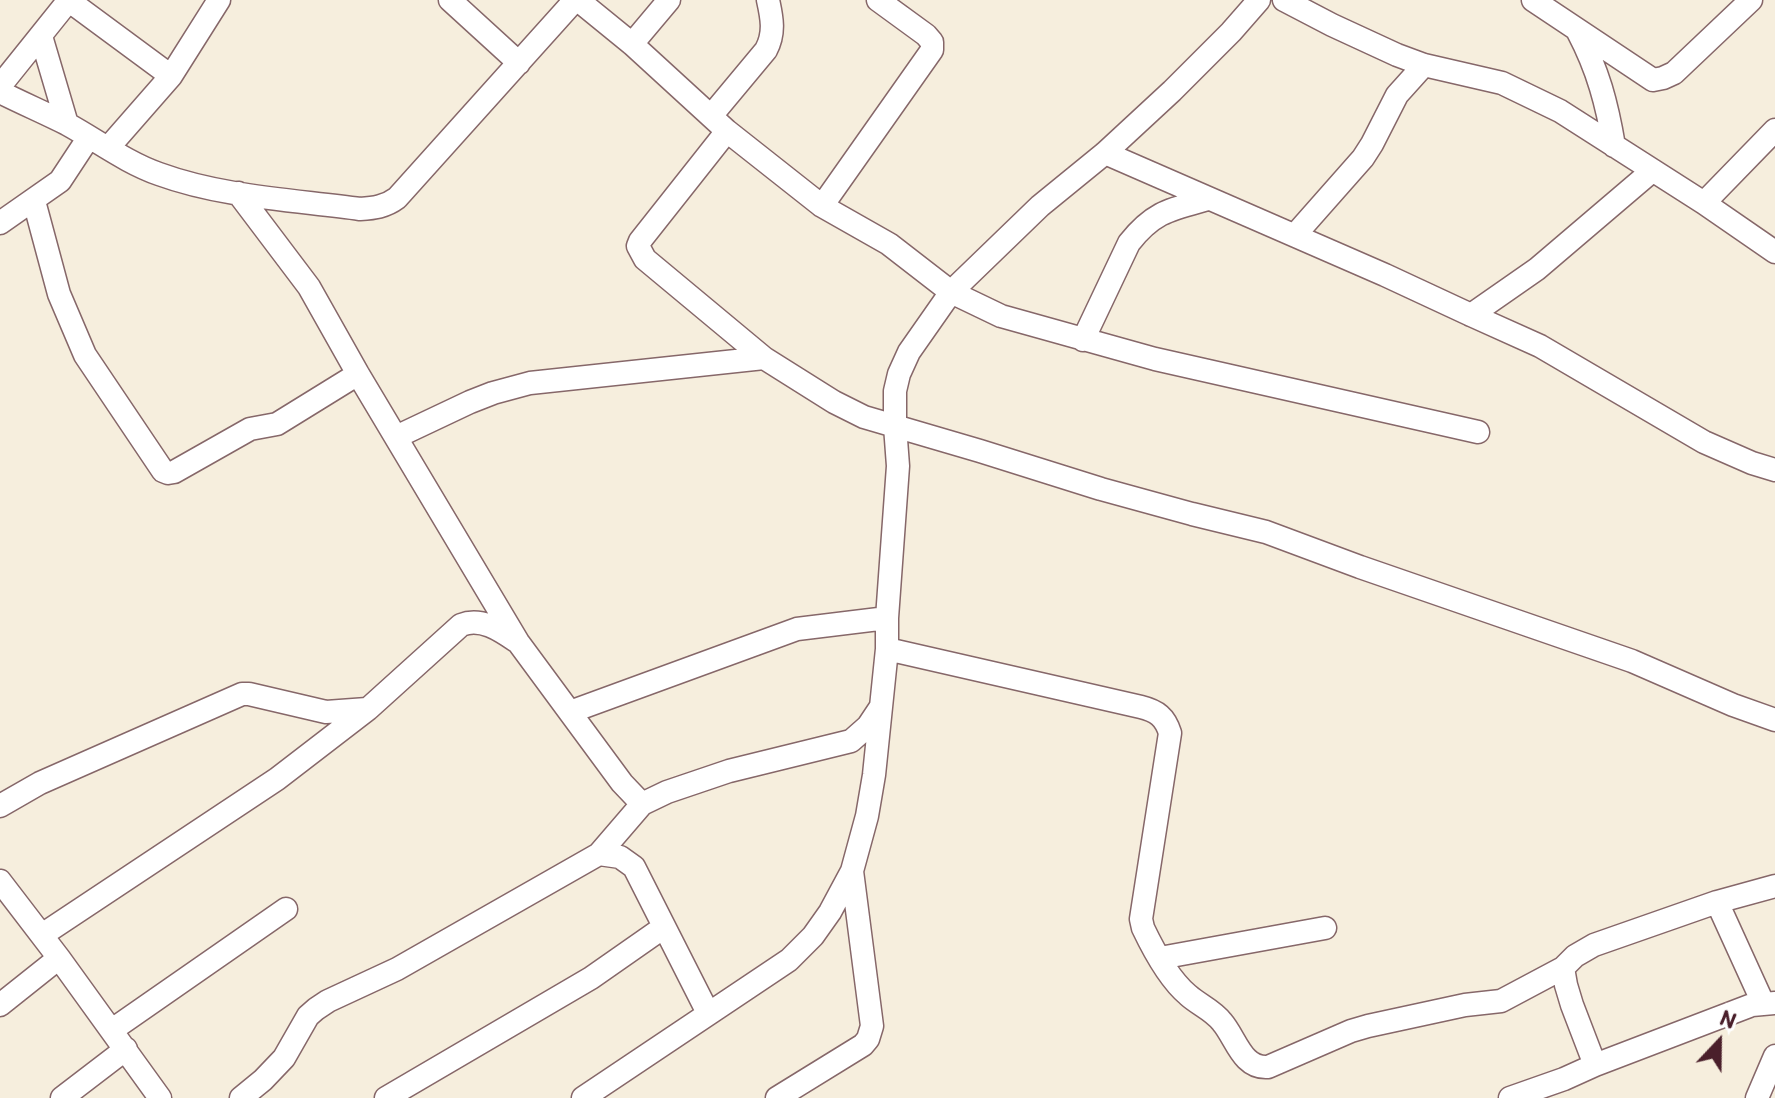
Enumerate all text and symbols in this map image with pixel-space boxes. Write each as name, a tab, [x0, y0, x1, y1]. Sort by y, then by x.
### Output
north arrow	[1679, 1002, 1759, 1082]
text: N	[1716, 1004, 1740, 1035]

